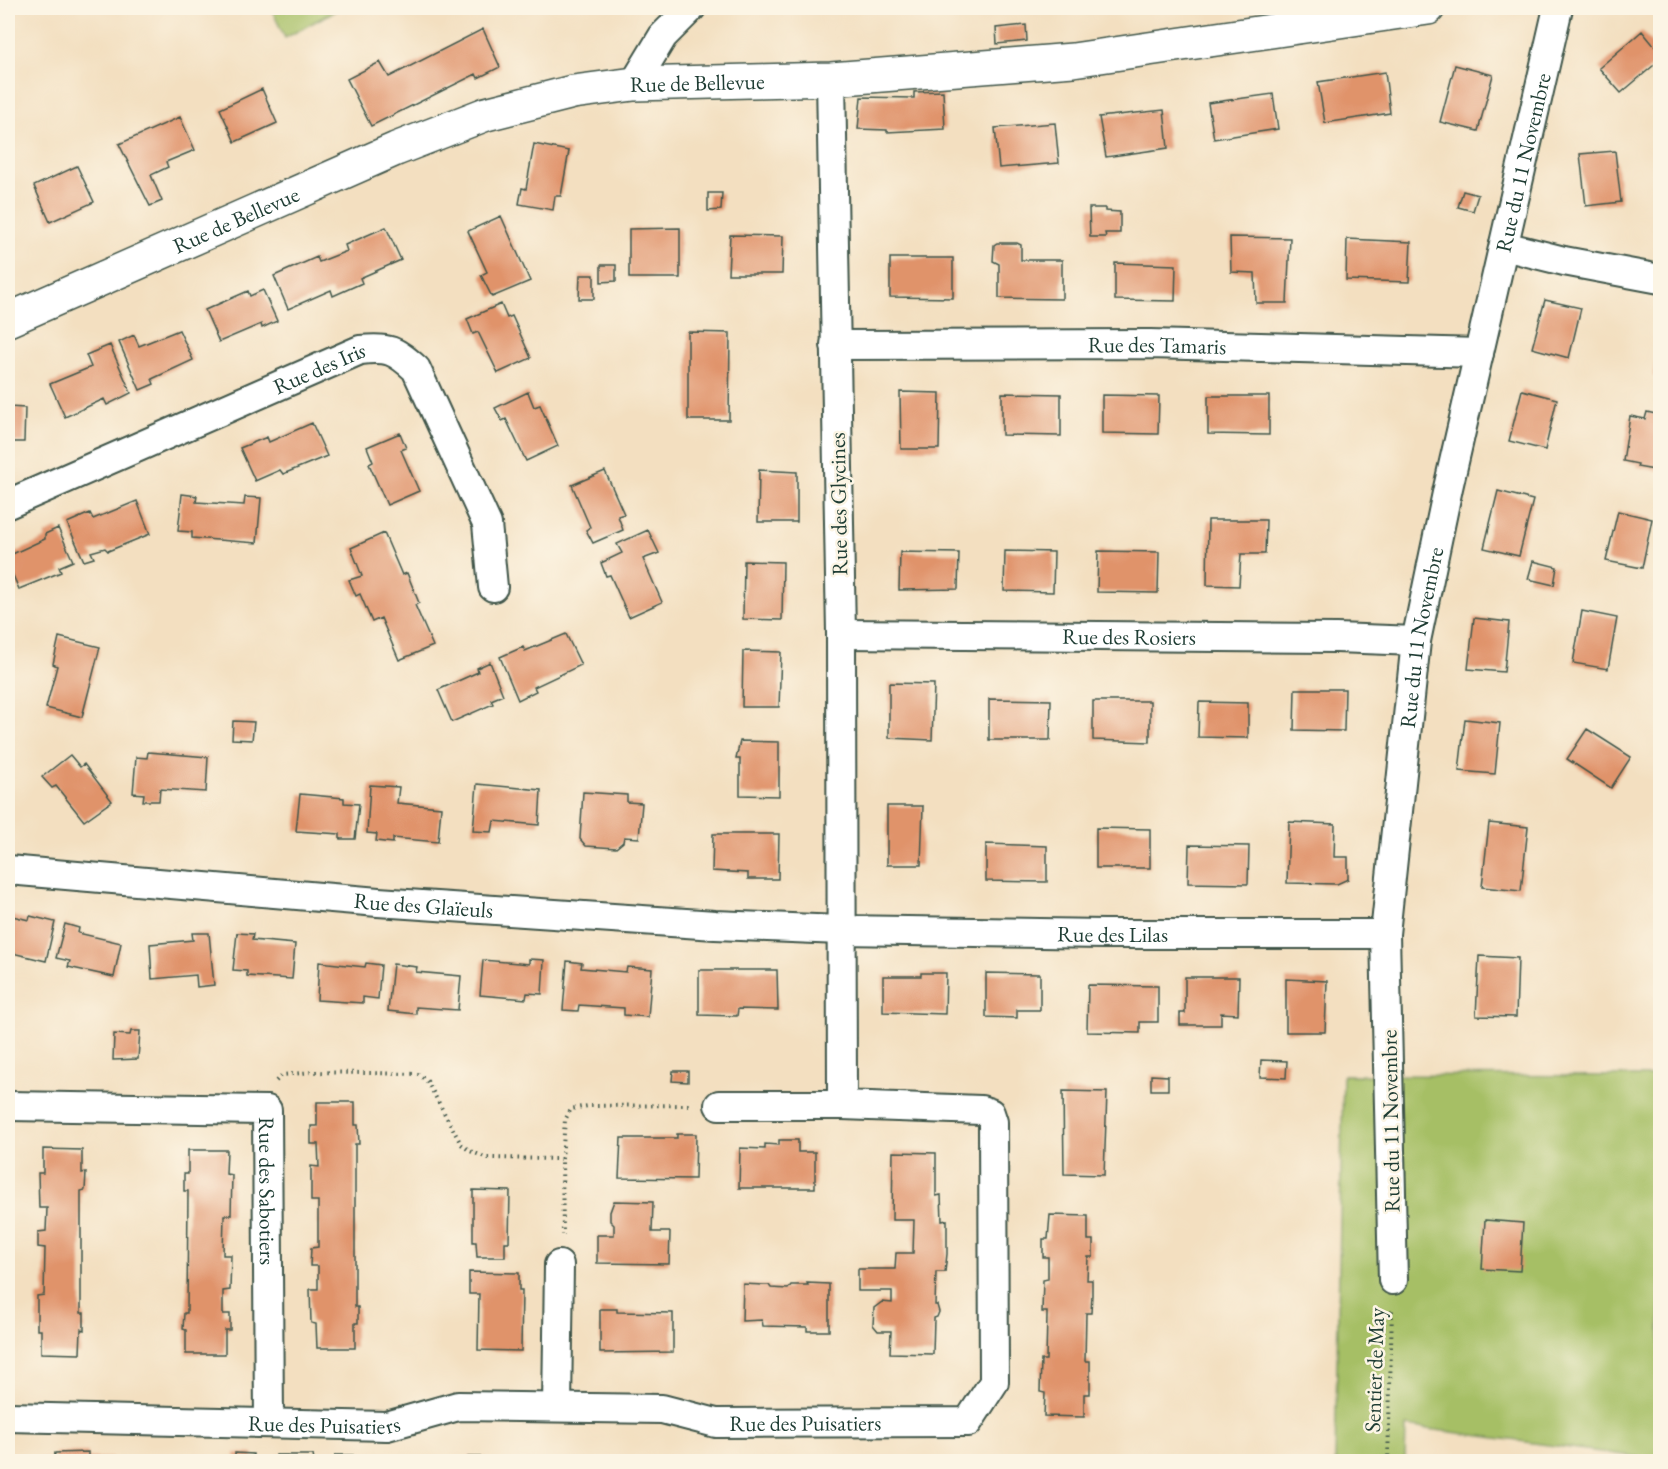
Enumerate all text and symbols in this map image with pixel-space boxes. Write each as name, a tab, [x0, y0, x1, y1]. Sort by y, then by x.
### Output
street label: Rue de Bellevue	[629, 67, 765, 99]
street label: Rue du 11 Novembre	[1489, 70, 1558, 255]
street label: Rue de Bellevue	[168, 179, 304, 261]
street label: Rue des Tamaris	[1088, 330, 1227, 361]
street label: Rue des Iris	[269, 336, 367, 401]
street label: Rue des Glycines	[823, 432, 854, 576]
street label: Rue du 11 Novembre	[1393, 544, 1450, 729]
street label: Rue des Rosiers	[1062, 622, 1196, 652]
street label: Rue des Glaïeuls	[353, 886, 494, 925]
street label: Rue des Lilas	[1057, 919, 1168, 949]
street label: Rue du 11 Novembre	[1374, 1029, 1407, 1213]
street label: Rue des Sabotiers	[252, 1117, 282, 1265]
street label: Sentier de May	[1358, 1307, 1391, 1433]
street label: Rue des Puisatiers	[729, 1408, 881, 1438]
street label: Rue des Puisatiers	[248, 1409, 403, 1441]

